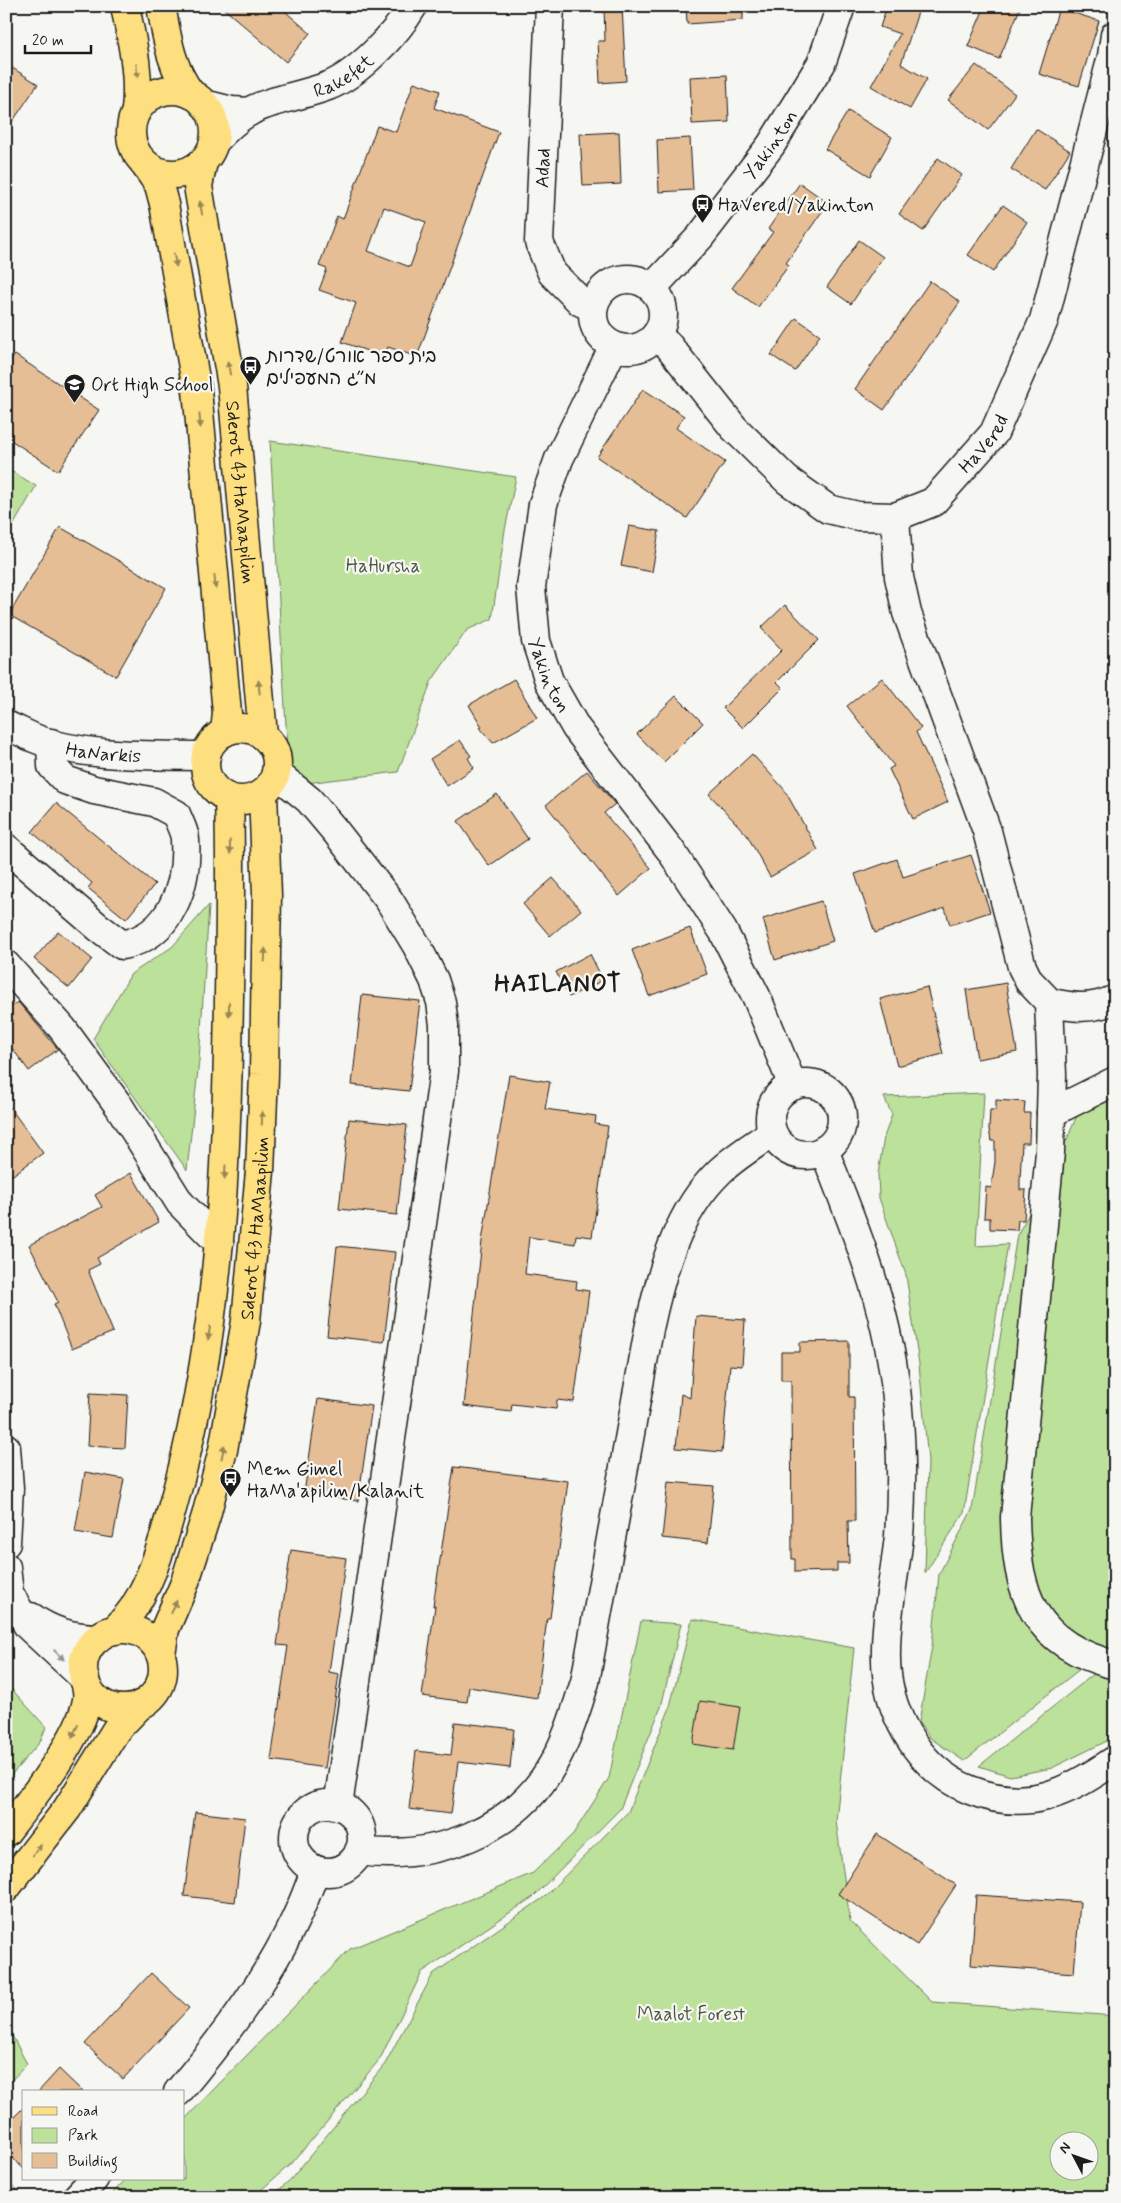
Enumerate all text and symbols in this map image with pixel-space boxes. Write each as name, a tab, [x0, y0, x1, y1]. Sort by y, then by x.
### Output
scale bar	[25, 22, 91, 54]
text: 20 m	[32, 31, 64, 51]
street label: Rakefet	[310, 49, 379, 104]
one-way arrow	[133, 64, 141, 80]
street label: Yakinton	[738, 105, 804, 185]
street label: Adad	[530, 147, 557, 189]
bus stop icon: HaVered/Yakinton	[690, 192, 714, 223]
place label: HaVered/Yakinton	[718, 193, 874, 218]
one-way arrow	[197, 200, 205, 216]
one-way arrow	[172, 252, 180, 268]
place label: בית ספר אורט/שדרות מ״ג המעפילים	[265, 344, 437, 391]
bus stop icon: בית ספר אורט/שדרות מ״ג המעפילים	[238, 354, 262, 385]
one-way arrow	[225, 360, 233, 376]
school or university icon: Ort High School	[63, 372, 87, 403]
place label: Ort High School	[91, 373, 213, 399]
street label: Sderot 43 HaMaapilim	[219, 400, 261, 585]
street label: HaVered	[953, 411, 1015, 479]
one-way arrow	[196, 413, 204, 429]
park label: HaHursha	[346, 554, 420, 579]
one-way arrow	[211, 575, 219, 591]
street label: Yakinton	[522, 634, 576, 718]
one-way arrow	[255, 678, 263, 694]
street label: HaNarkis	[63, 737, 141, 769]
one-way arrow	[227, 839, 235, 855]
one-way arrow	[261, 947, 269, 963]
district label: HAILANOT	[494, 969, 622, 1000]
one-way arrow	[225, 1002, 233, 1018]
one-way arrow	[259, 1109, 267, 1125]
street label: Sderot 43 HaMaapilim	[235, 1136, 275, 1321]
one-way arrow	[220, 1164, 228, 1180]
one-way arrow	[204, 1326, 212, 1342]
one-way arrow	[219, 1445, 227, 1460]
place label: Mem Gimel HaMa'apilim/Kalanit	[247, 1457, 424, 1504]
bus stop icon: Mem Gimel HaMa'apilim/Kalanit	[219, 1467, 243, 1498]
one-way arrow	[171, 1600, 179, 1614]
one-way arrow	[53, 1649, 65, 1661]
one-way arrow	[70, 1723, 79, 1738]
one-way arrow	[31, 1844, 42, 1857]
park label: Maalot Forest	[637, 2002, 745, 2027]
legend	[22, 2090, 185, 2180]
text: Road	[68, 2102, 98, 2122]
text: Park	[68, 2126, 98, 2146]
north arrow	[1048, 2130, 1098, 2180]
text: N	[1055, 2139, 1075, 2158]
text: Building	[68, 2152, 118, 2173]

